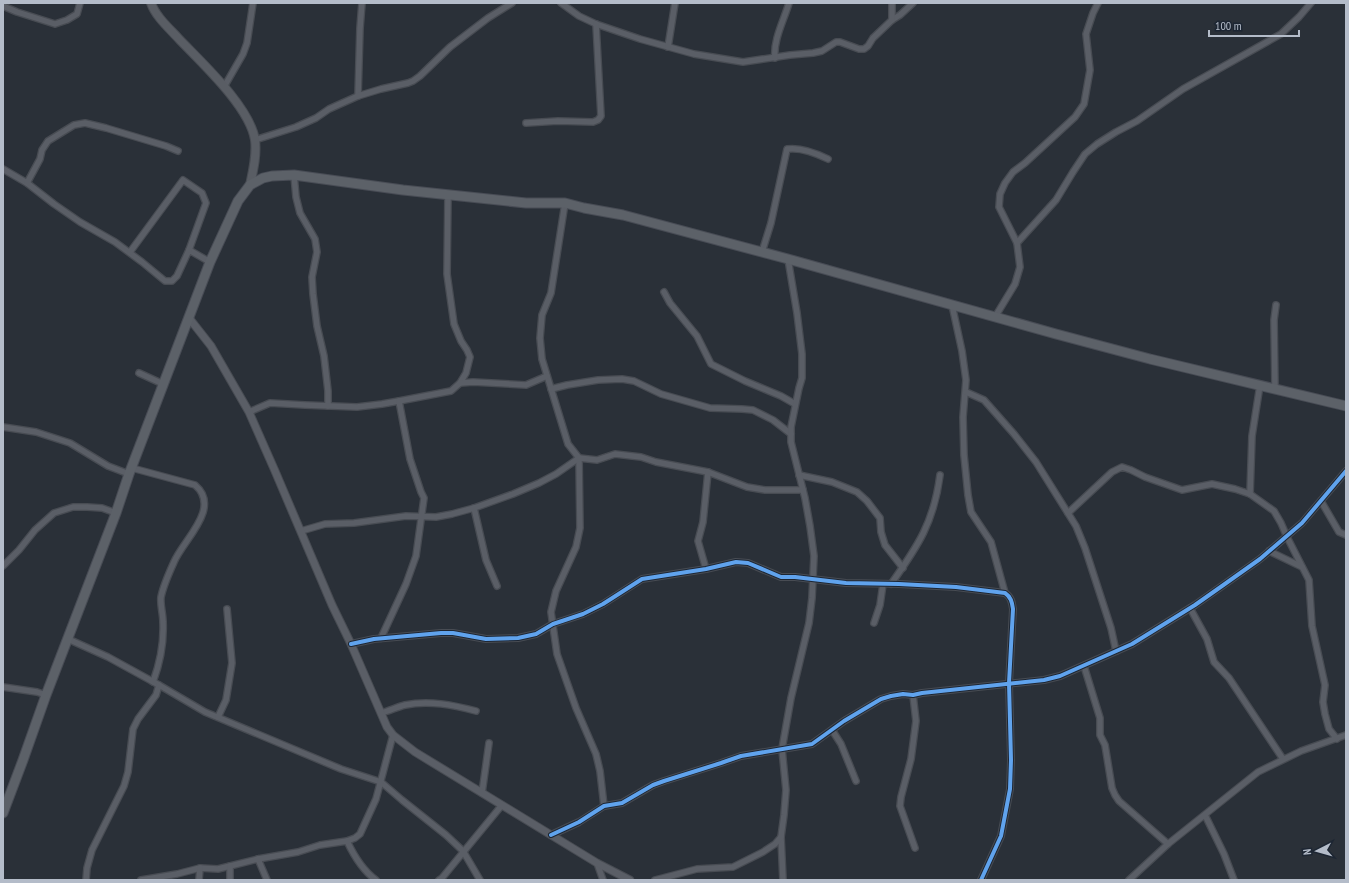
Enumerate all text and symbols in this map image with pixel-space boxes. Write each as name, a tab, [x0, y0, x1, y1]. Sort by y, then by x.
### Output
scale bar	[1209, 12, 1299, 38]
text: 100 m	[1215, 18, 1242, 33]
north arrow	[1297, 831, 1337, 871]
text: N	[1300, 848, 1314, 856]

